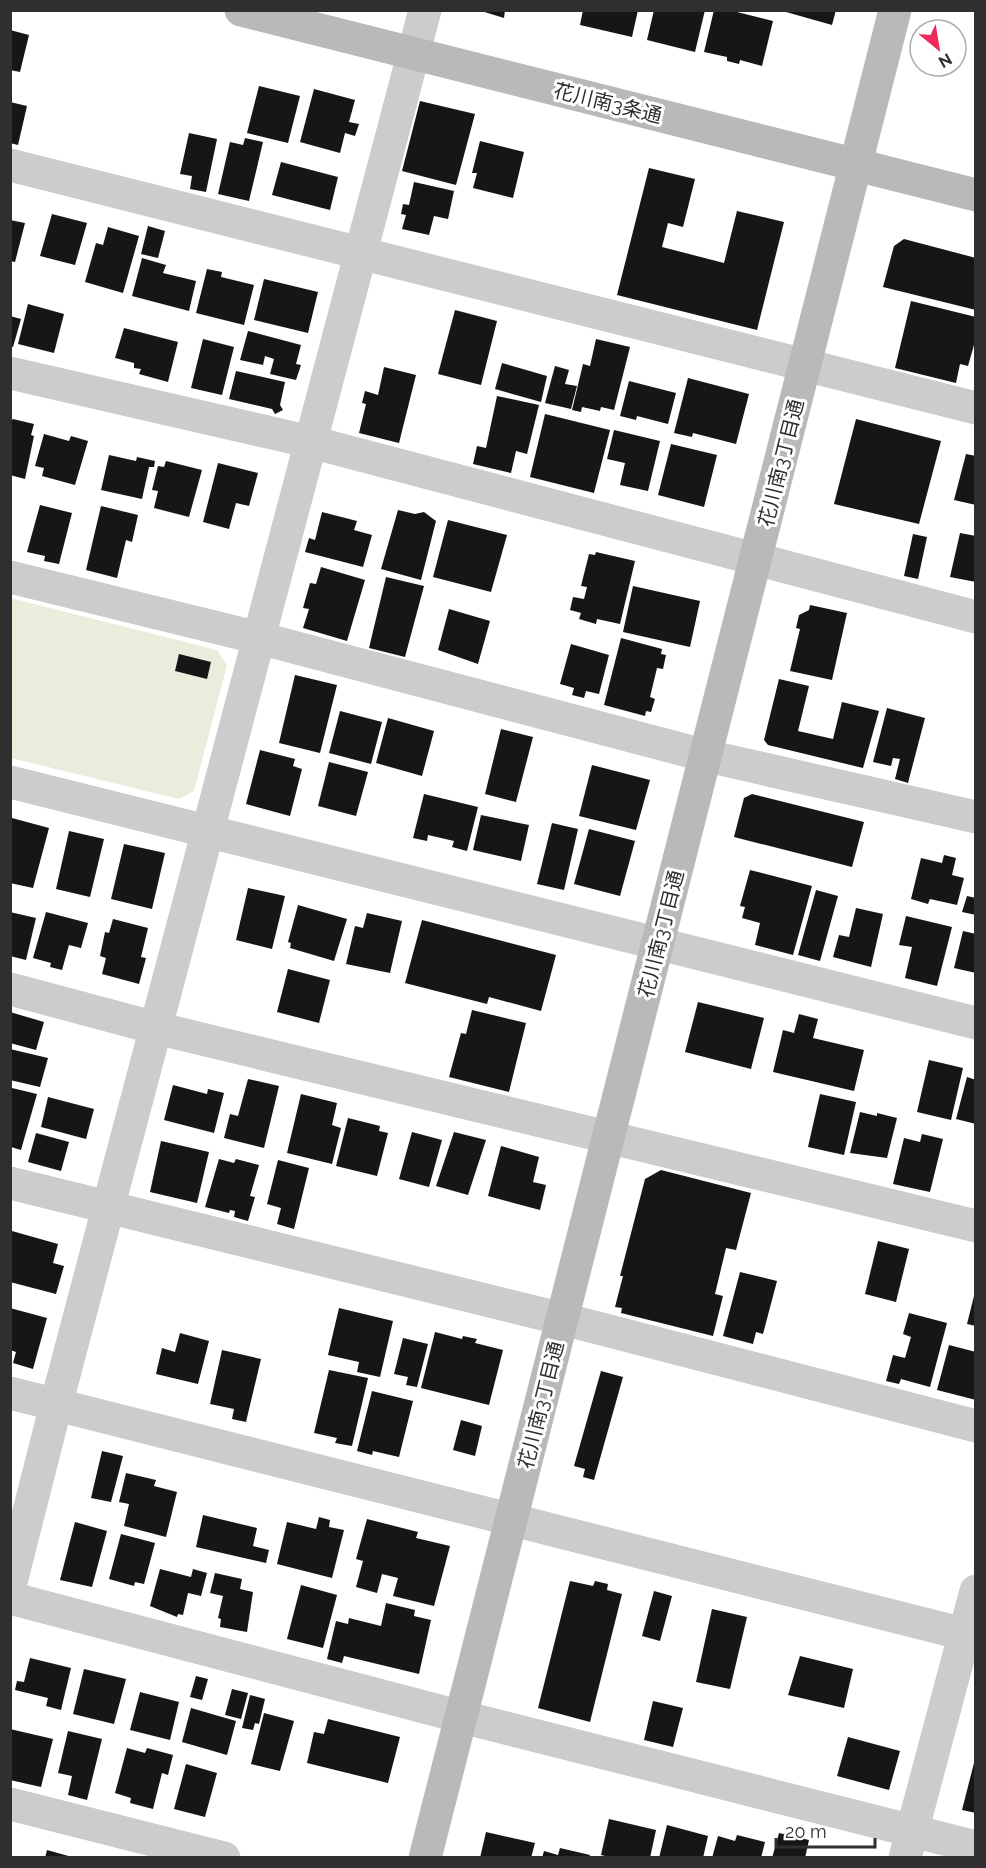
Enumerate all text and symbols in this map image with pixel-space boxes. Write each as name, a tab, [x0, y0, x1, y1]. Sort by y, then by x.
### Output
north arrow	[908, 18, 968, 78]
text: N	[935, 49, 955, 72]
street label: 花川南3条通	[551, 78, 665, 128]
street label: 花川南3丁目通	[754, 397, 808, 529]
street label: 花川南3丁目通	[634, 868, 688, 1000]
street label: 花川南3丁目通	[514, 1339, 568, 1471]
scale bar	[776, 1811, 875, 1849]
text: 20 m	[785, 1821, 827, 1842]

